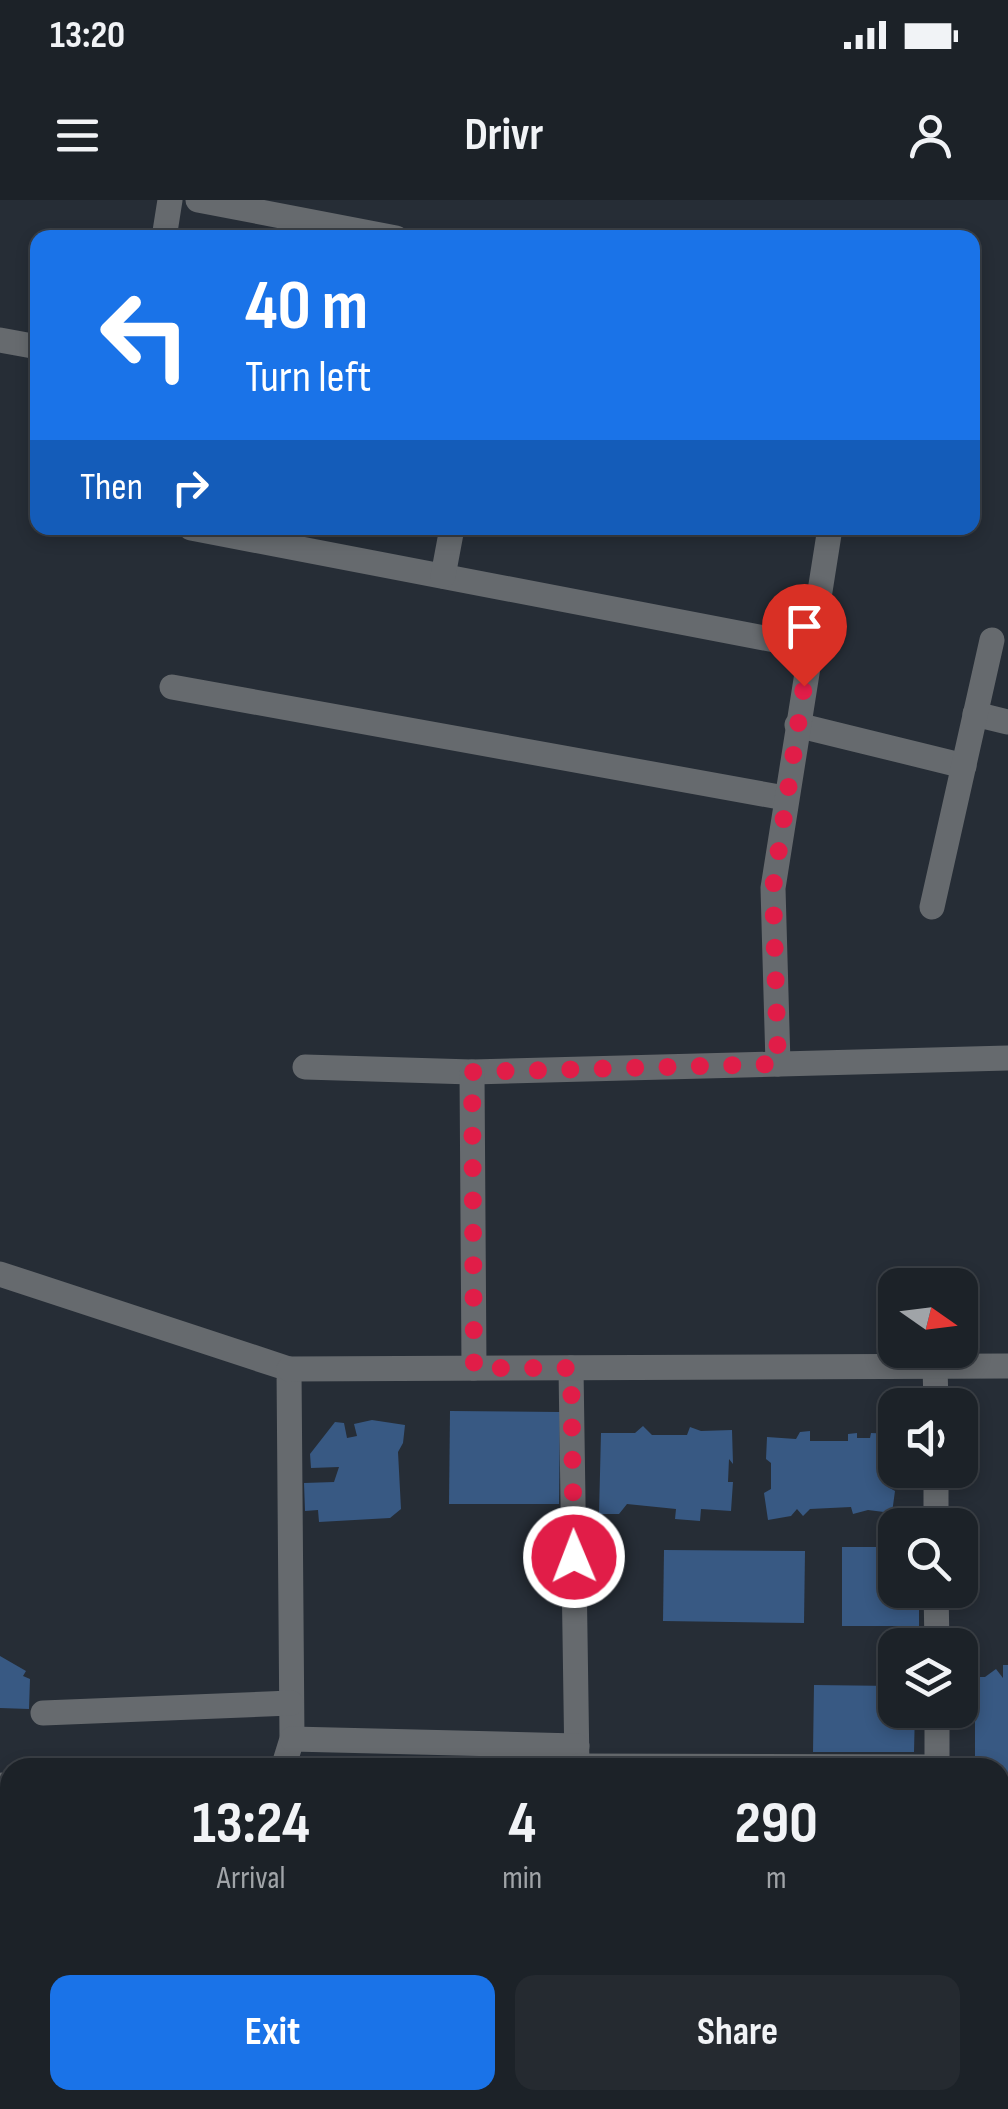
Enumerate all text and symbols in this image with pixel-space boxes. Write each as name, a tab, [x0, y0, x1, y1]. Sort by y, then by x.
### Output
text: 13:20	[50, 13, 125, 58]
icon: menu	[50, 108, 105, 163]
text: Drivr	[464, 108, 544, 163]
icon: person	[903, 108, 958, 163]
text: 40 m	[245, 265, 368, 349]
icon: left	[80, 270, 210, 400]
text: Turn left	[245, 350, 371, 405]
icon: right	[163, 460, 218, 515]
text: Then	[80, 465, 143, 510]
pin	[762, 584, 847, 687]
icon: arrive	[777, 599, 832, 654]
north arrow	[878, 1268, 978, 1368]
map controls	[878, 1268, 978, 1728]
button: sound	[878, 1388, 978, 1488]
position arrow	[522, 1505, 626, 1609]
button: search	[878, 1508, 978, 1608]
button: layers	[878, 1628, 978, 1728]
text: 13:24	[192, 1788, 310, 1860]
text: 4	[508, 1788, 536, 1860]
text: 290	[735, 1788, 818, 1860]
text: Arrival	[217, 1859, 285, 1898]
text: min	[502, 1859, 542, 1898]
text: m	[766, 1859, 786, 1898]
button: Exit	[50, 1975, 495, 2090]
button: Share	[515, 1975, 960, 2090]

